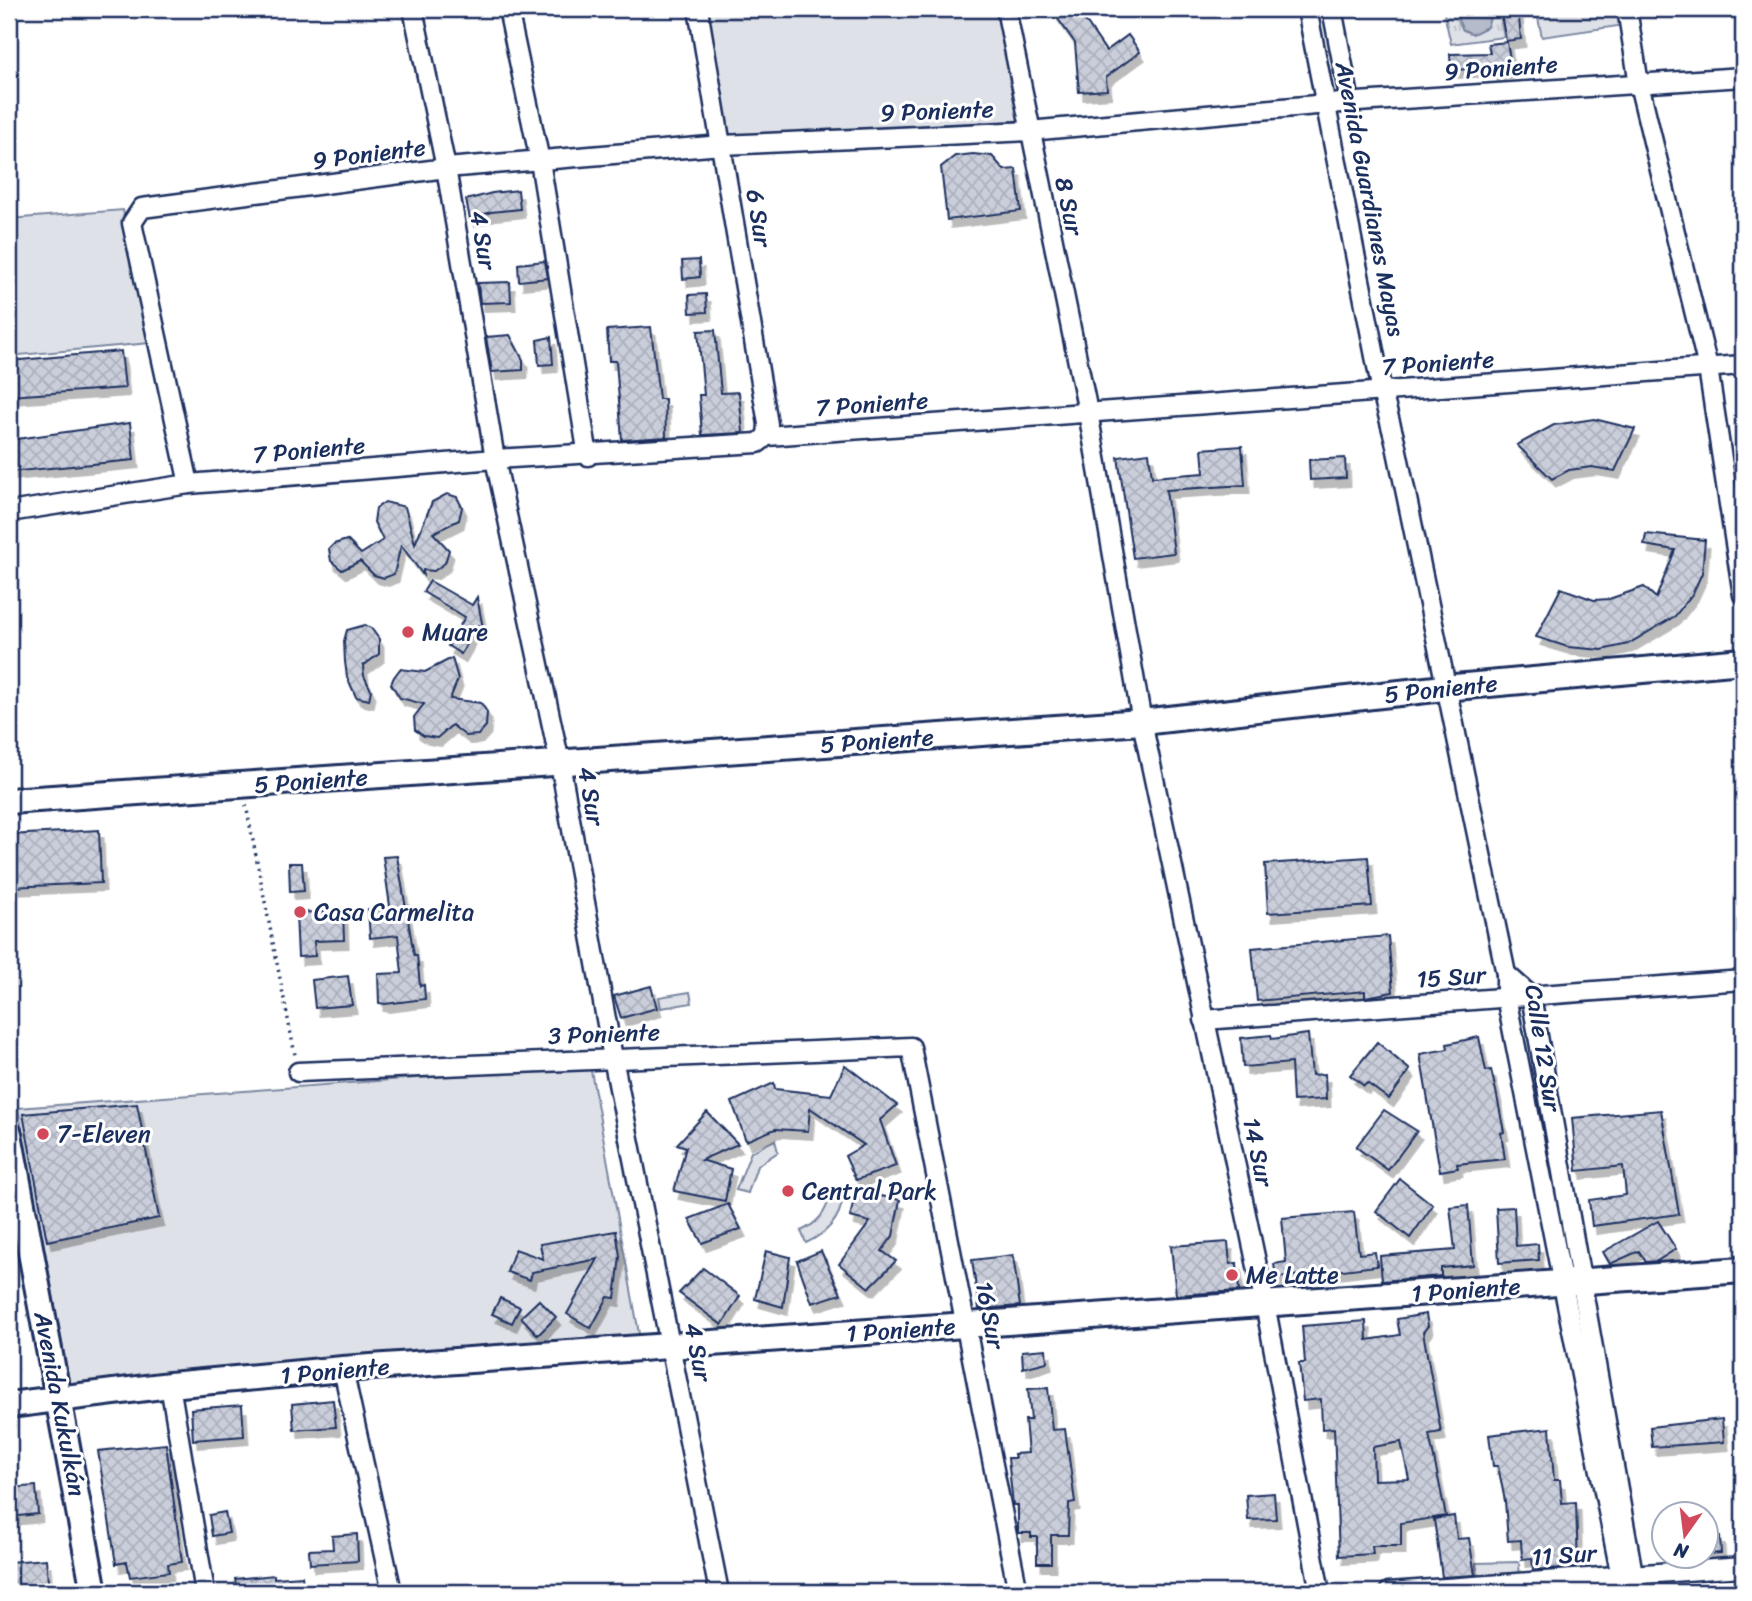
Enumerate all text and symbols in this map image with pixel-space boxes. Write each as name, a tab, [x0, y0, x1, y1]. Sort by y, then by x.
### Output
street label: 9 Poniente	[1443, 43, 1559, 93]
street label: Avenida Guardianes Mayas	[1323, 57, 1417, 340]
street label: 9 Poniente	[879, 88, 995, 134]
street label: 9 Poniente	[310, 126, 428, 182]
street label: 8 Sur	[1042, 173, 1096, 241]
street label: 6 Sur	[734, 186, 785, 252]
street label: 4 Sur	[457, 207, 509, 275]
street label: 7 Poniente	[1380, 338, 1496, 388]
street label: 7 Poniente	[814, 379, 930, 429]
street label: 7 Poniente	[251, 424, 367, 476]
place label: Muare	[422, 611, 488, 653]
marker: Muare	[400, 624, 416, 640]
street label: 5 Poniente	[1382, 662, 1500, 716]
street label: 5 Poniente	[819, 716, 935, 766]
street label: 5 Poniente	[253, 756, 369, 806]
street label: 4 Sur	[565, 763, 617, 831]
place label: Casa Carmelita	[314, 891, 474, 933]
marker: Casa Carmelita	[292, 904, 308, 920]
street label: 15 Sur	[1415, 953, 1489, 1000]
street label: Calle 12 Sur	[1512, 982, 1574, 1116]
street label: 3 Poniente	[547, 1011, 661, 1057]
place label: 7-Eleven	[57, 1113, 151, 1155]
street label: 14 Sur	[1230, 1114, 1286, 1192]
marker: 7-Eleven	[35, 1126, 51, 1142]
place label: Central Park	[802, 1170, 937, 1212]
marker: Central Park	[780, 1183, 796, 1199]
place label: Me Latte	[1246, 1254, 1339, 1296]
street label: 1 Poniente	[1410, 1265, 1522, 1315]
marker: Me Latte	[1224, 1267, 1240, 1283]
street label: 16 Sur	[963, 1278, 1018, 1354]
street label: 1 Poniente	[845, 1305, 957, 1355]
street label: Avenida Kukulkán	[21, 1307, 99, 1500]
street label: 4 Sur	[672, 1319, 725, 1387]
street label: 1 Poniente	[279, 1345, 391, 1397]
north arrow	[1650, 1500, 1720, 1570]
street label: 11 Sur	[1530, 1532, 1600, 1578]
text: N	[1670, 1533, 1692, 1569]

